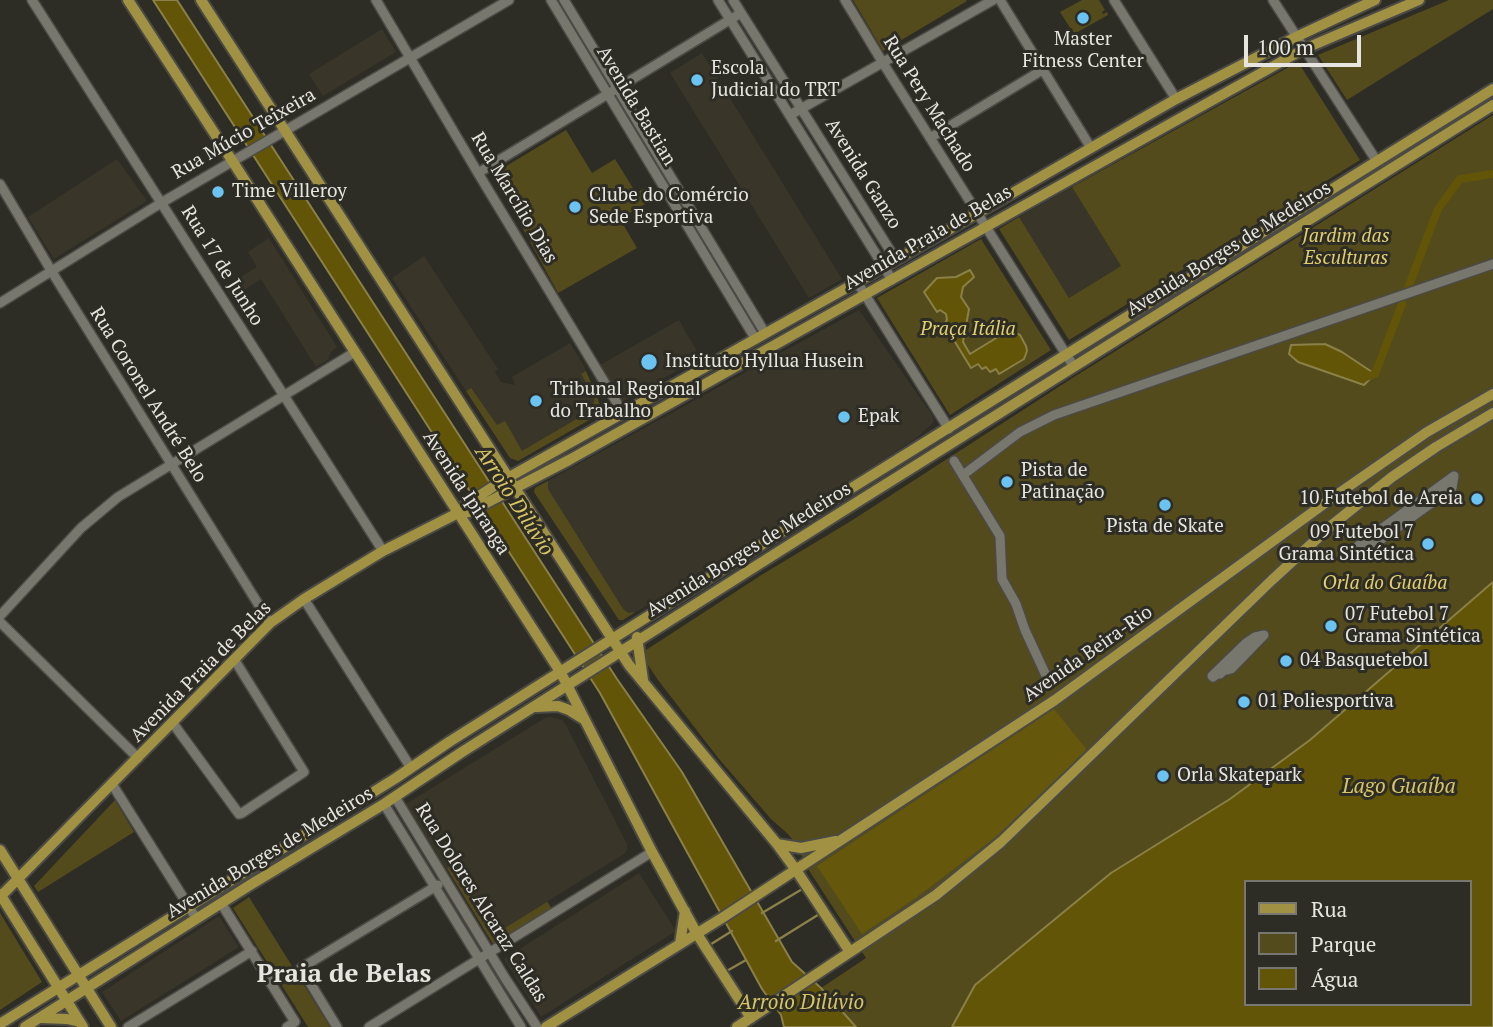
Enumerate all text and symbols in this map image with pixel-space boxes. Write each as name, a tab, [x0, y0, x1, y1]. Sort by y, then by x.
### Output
marker: Master Fitness Center	[1075, 10, 1091, 26]
scale bar	[1248, 21, 1365, 65]
place label: Master Fitness Center	[1022, 29, 1144, 73]
street label: Rua Pery Machado	[878, 32, 980, 176]
text: 100 m	[1257, 33, 1314, 61]
street label: Avenida Bastian	[591, 42, 681, 170]
place label: Escola Judicial do TRT	[711, 58, 840, 102]
marker: Escola Judicial do TRT	[689, 72, 705, 88]
street label: Rua Múcio Teixeira	[168, 84, 320, 184]
street label: Avenida Ganzo	[820, 115, 906, 233]
street label: Rua Marcílio Dias	[466, 128, 562, 268]
street label: Avenida Borges de Medeiros	[1123, 177, 1335, 321]
place label: Time Villeroy	[232, 181, 347, 203]
street label: Avenida Praia de Belas	[840, 181, 1016, 295]
marker: Time Villeroy	[210, 184, 226, 200]
place label: Clube do Comércio Sede Esportiva	[589, 185, 749, 229]
marker: Clube do Comércio Sede Esportiva	[567, 199, 583, 215]
street label: Rua 17 de Junho	[176, 202, 268, 330]
park label: Jardim das Esculturas	[1302, 226, 1390, 270]
street label: Rua Coronel André Belo	[85, 303, 211, 487]
park label: Praça Itália	[920, 319, 1016, 341]
place label: Instituto Hyllua Husein	[665, 351, 864, 373]
marker: Instituto Hyllua Husein	[639, 352, 659, 372]
place label: Tribunal Regional do Trabalho	[550, 379, 701, 423]
marker: Tribunal Regional do Trabalho	[528, 393, 544, 409]
place label: Epak	[858, 406, 899, 428]
marker: Epak	[836, 409, 852, 425]
street label: Avenida Ipiranga	[417, 427, 515, 559]
water label: Arroio Dilúvio	[469, 441, 559, 561]
place label: Pista de Patinação	[1021, 460, 1105, 504]
marker: Pista de Patinação	[999, 474, 1015, 490]
street label: Avenida Borges de Medeiros	[643, 478, 855, 622]
place label: 10 Futebol de Areia	[1299, 488, 1463, 510]
marker: 10 Futebol de Areia	[1469, 491, 1485, 507]
marker: Pista de Skate	[1157, 497, 1173, 513]
place label: Pista de Skate	[1106, 516, 1224, 538]
place label: 09 Futebol 7 Grama Sintética	[1278, 522, 1414, 566]
marker: 09 Futebol 7 Grama Sintética	[1420, 536, 1436, 552]
park label: Orla do Guaíba	[1323, 573, 1447, 595]
street label: Avenida Praia de Belas	[126, 597, 276, 747]
street label: Avenida Beira-Rio	[1019, 601, 1157, 707]
place label: 07 Futebol 7 Grama Sintética	[1345, 604, 1481, 648]
marker: 07 Futebol 7 Grama Sintética	[1323, 618, 1339, 634]
place label: 04 Basquetebol	[1300, 650, 1428, 672]
marker: 04 Basquetebol	[1278, 653, 1294, 669]
place label: 01 Poliesportiva	[1258, 691, 1394, 713]
marker: 01 Poliesportiva	[1236, 694, 1252, 710]
place label: Orla Skatepark	[1177, 765, 1302, 787]
marker: Orla Skatepark	[1155, 768, 1171, 784]
water label: Lago Guaíba	[1342, 774, 1456, 800]
street label: Avenida Borges de Medeiros	[163, 782, 377, 924]
street label: Rua Dolores Alcaraz Caldas	[410, 799, 552, 1007]
legend	[1244, 880, 1472, 1006]
text: Rua	[1311, 895, 1347, 923]
text: Parque	[1311, 930, 1376, 958]
district label: Praia de Belas	[257, 959, 431, 991]
text: Água	[1311, 965, 1358, 993]
water label: Arroio Dilúvio	[738, 990, 864, 1016]

